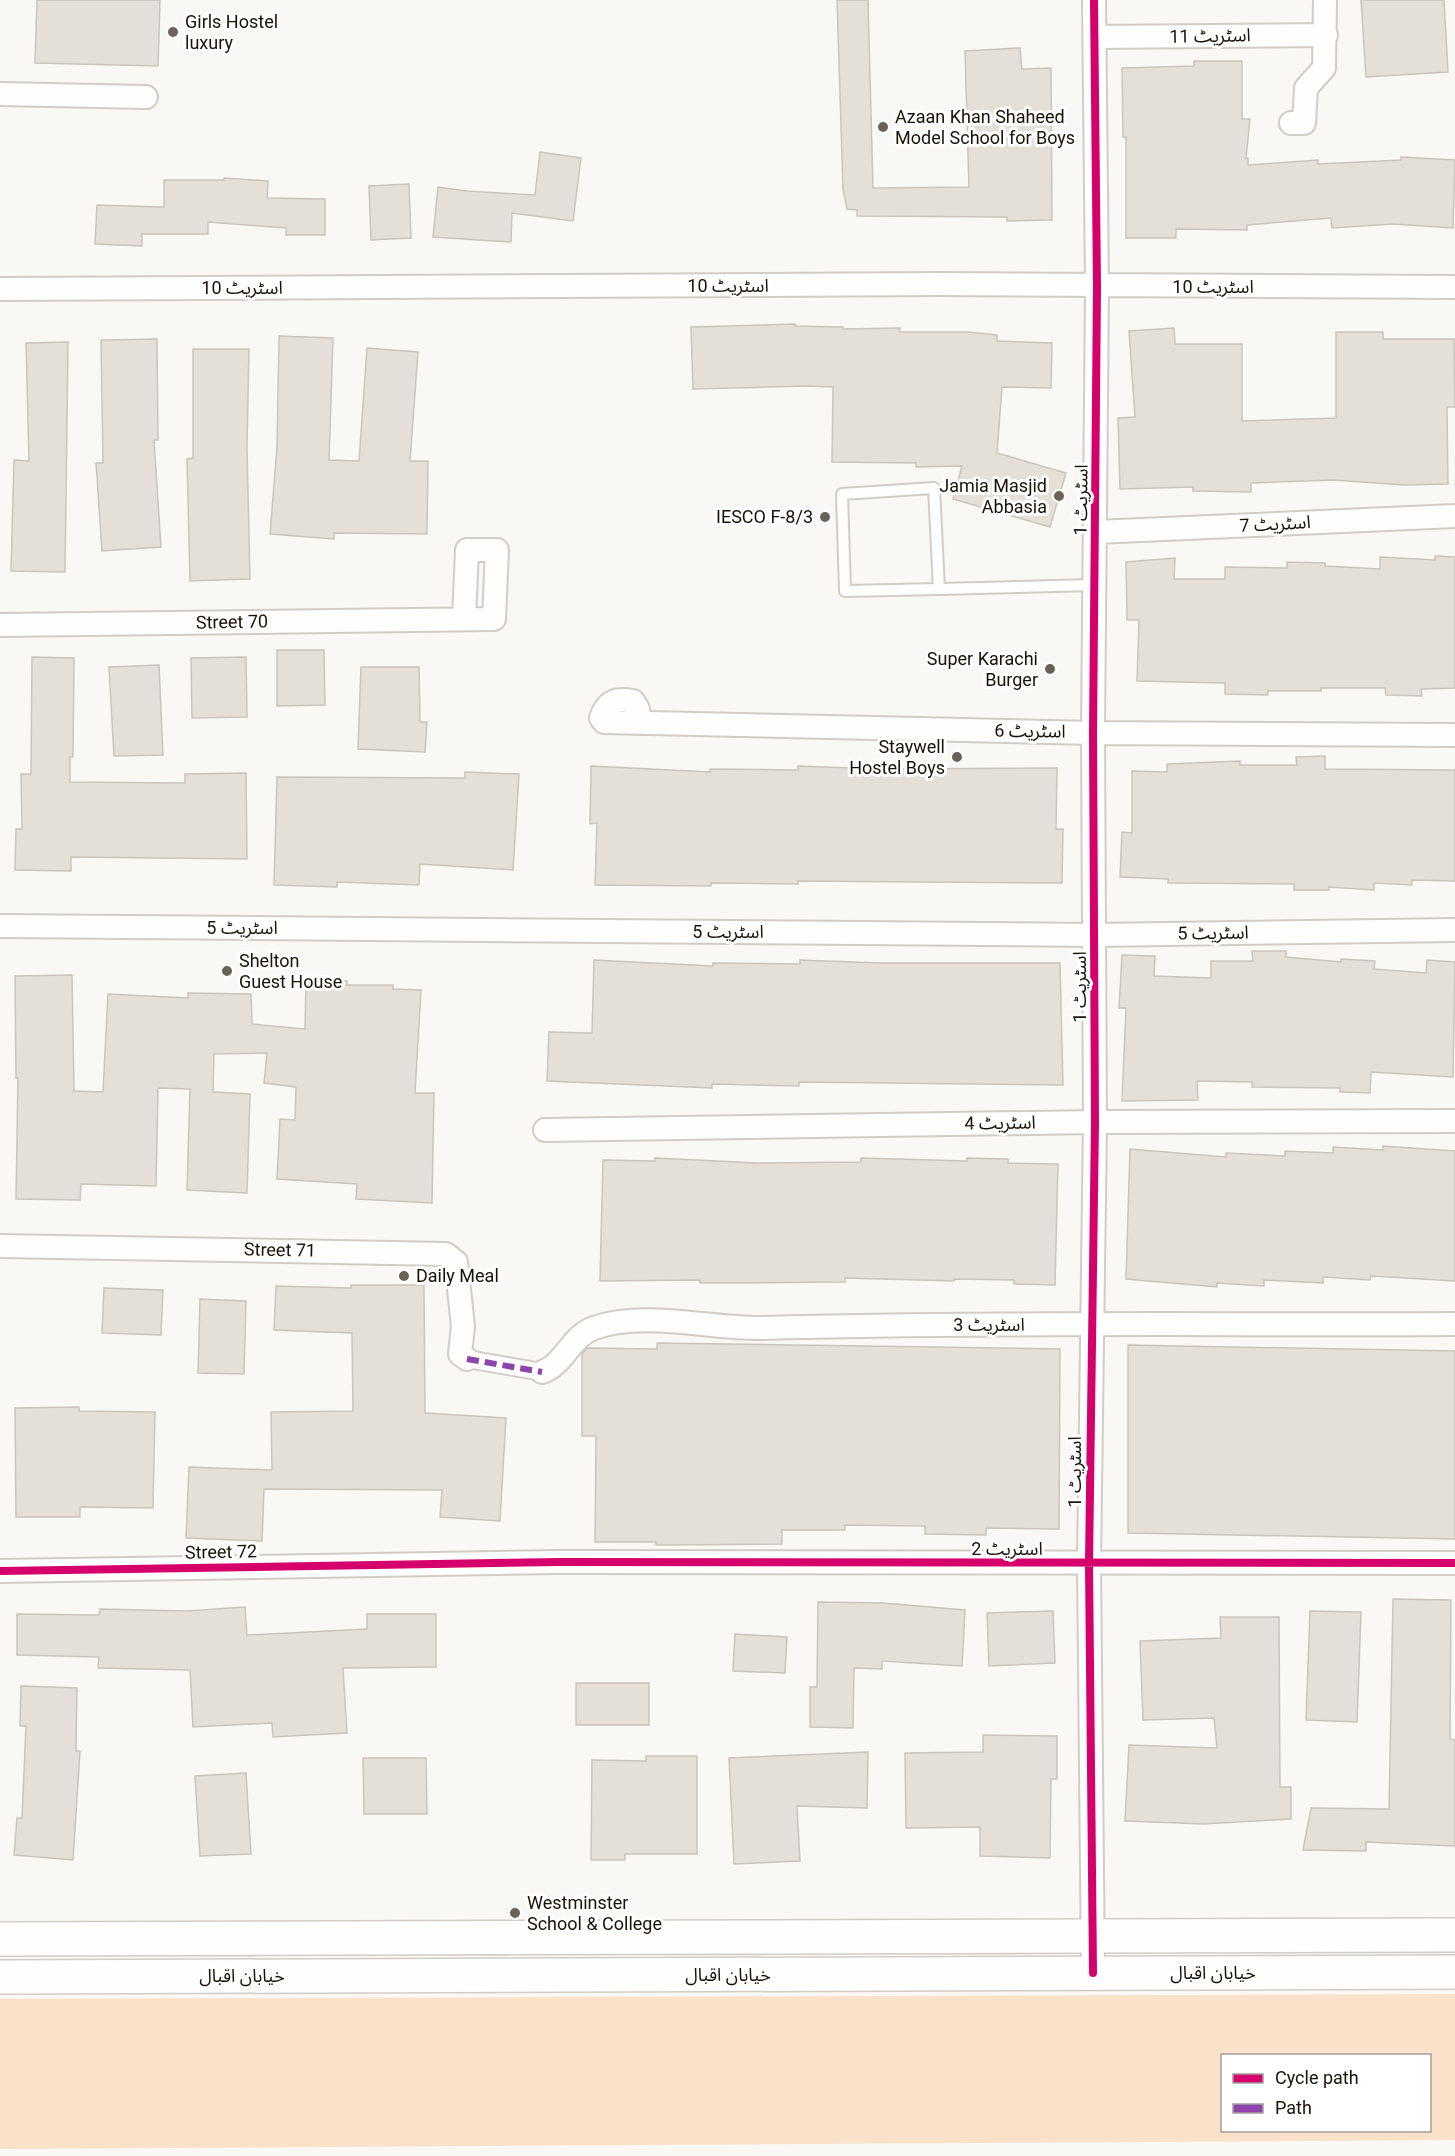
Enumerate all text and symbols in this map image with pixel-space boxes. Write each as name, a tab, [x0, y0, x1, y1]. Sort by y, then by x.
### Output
place label: Girls Hostel luxury	[185, 11, 278, 53]
street label: اسٹریٹ 11	[1169, 24, 1251, 48]
marker: Girls Hostel luxury	[166, 25, 180, 39]
place label: Azaan Khan Shaheed Model School for Boys	[895, 106, 1075, 148]
marker: Azaan Khan Shaheed Model School for Boys	[876, 120, 890, 134]
street label: اسٹریٹ 10	[687, 275, 769, 297]
street label: اسٹریٹ 10	[1172, 276, 1254, 298]
street label: اسٹریٹ 10	[201, 277, 283, 299]
street label: اسٹریٹ 1	[1069, 464, 1093, 536]
place label: Jamia Masjid Abbasia	[939, 475, 1047, 517]
marker: Jamia Masjid Abbasia	[1052, 489, 1066, 503]
place label: IESCO F-8/3	[716, 506, 813, 527]
marker: IESCO F-8/3	[818, 510, 832, 524]
street label: اسٹریٹ 7	[1239, 511, 1311, 537]
street label: Street 70	[196, 610, 268, 633]
place label: Super Karachi Burger	[927, 648, 1038, 690]
marker: Super Karachi Burger	[1043, 662, 1057, 676]
street label: اسٹریٹ 6	[994, 719, 1066, 743]
place label: Staywell Hostel Boys	[849, 736, 945, 778]
marker: Staywell Hostel Boys	[950, 750, 964, 764]
street label: اسٹریٹ 5	[206, 917, 278, 939]
street label: اسٹریٹ 5	[692, 921, 764, 943]
street label: اسٹریٹ 5	[1177, 921, 1249, 945]
place label: Shelton Guest House	[239, 950, 342, 992]
street label: اسٹریٹ 1	[1069, 951, 1091, 1023]
marker: Shelton Guest House	[220, 964, 234, 978]
street label: اسٹریٹ 4	[964, 1111, 1036, 1135]
street label: Street 71	[244, 1238, 316, 1261]
place label: Daily Meal	[416, 1265, 499, 1286]
marker: Daily Meal	[397, 1269, 411, 1283]
street label: اسٹریٹ 3	[953, 1314, 1025, 1336]
street label: اسٹریٹ 1	[1064, 1436, 1086, 1508]
street label: اسٹریٹ 2	[971, 1538, 1043, 1560]
street label: Street 72	[185, 1540, 257, 1563]
place label: Westminster School & College	[527, 1892, 662, 1934]
marker: Westminster School & College	[508, 1906, 522, 1920]
street label: خیابان اقبال	[1170, 1962, 1256, 1984]
street label: خیابان اقبال	[685, 1964, 771, 1986]
street label: خیابان اقبال	[199, 1965, 285, 1987]
legend	[1221, 2054, 1431, 2132]
text: Cycle path	[1275, 2067, 1359, 2088]
text: Path	[1275, 2097, 1312, 2118]

